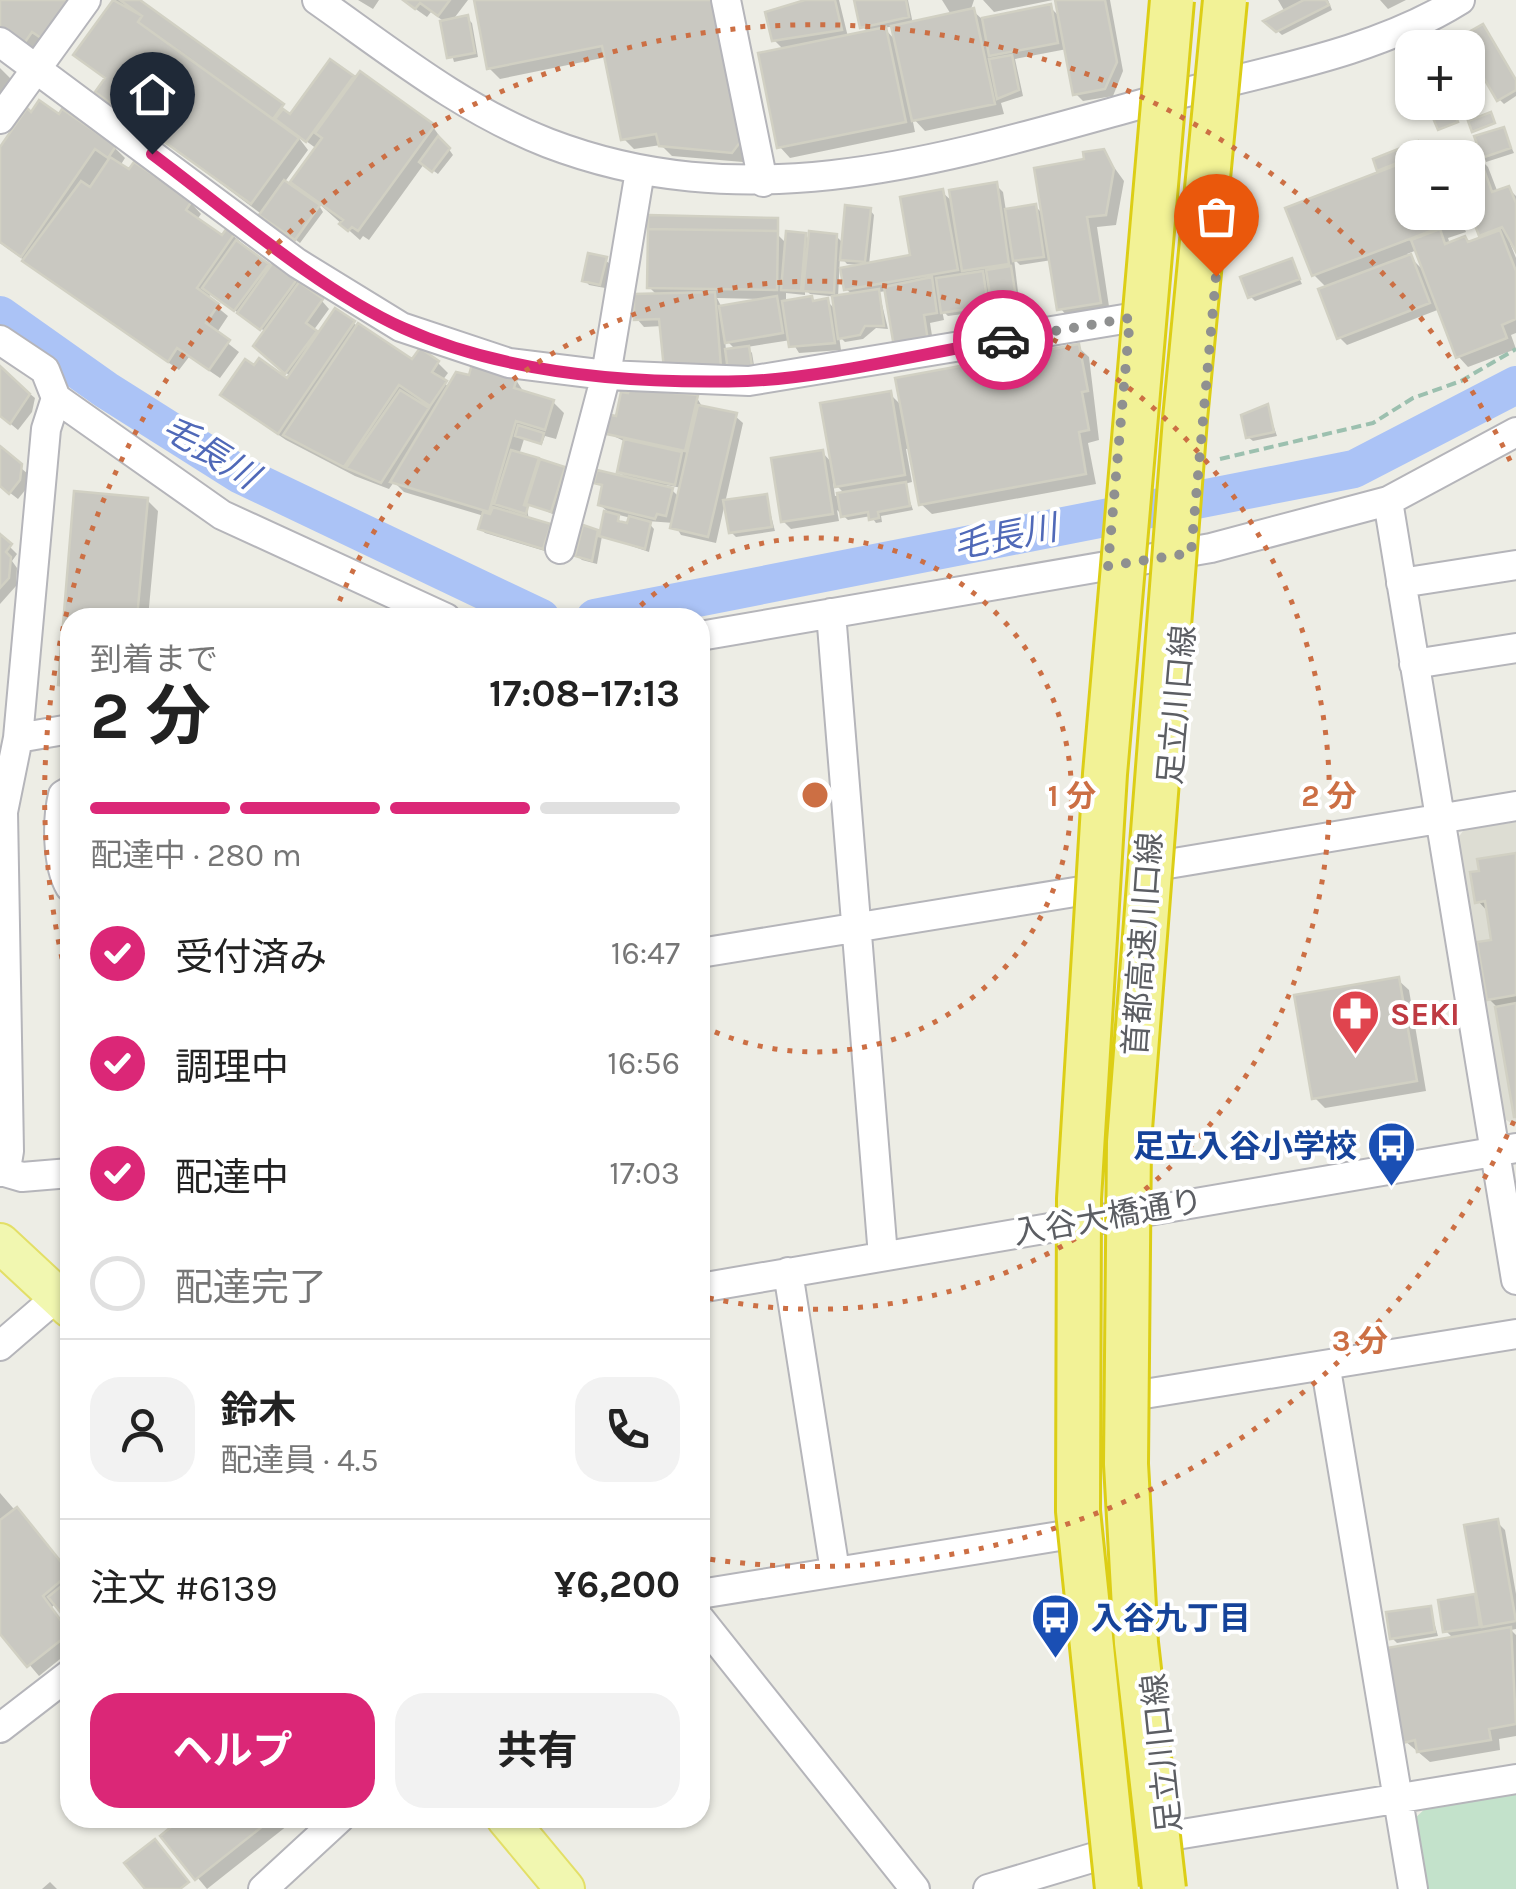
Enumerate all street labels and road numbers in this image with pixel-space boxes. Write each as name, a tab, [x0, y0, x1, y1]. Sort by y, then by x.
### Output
street label: 足立川口線	[1152, 624, 1202, 786]
street label: 首都高速川口線	[1117, 831, 1169, 1057]
street label: 入谷大橋通り	[1010, 1182, 1206, 1252]
street label: 足立川口線	[1135, 1671, 1189, 1835]

